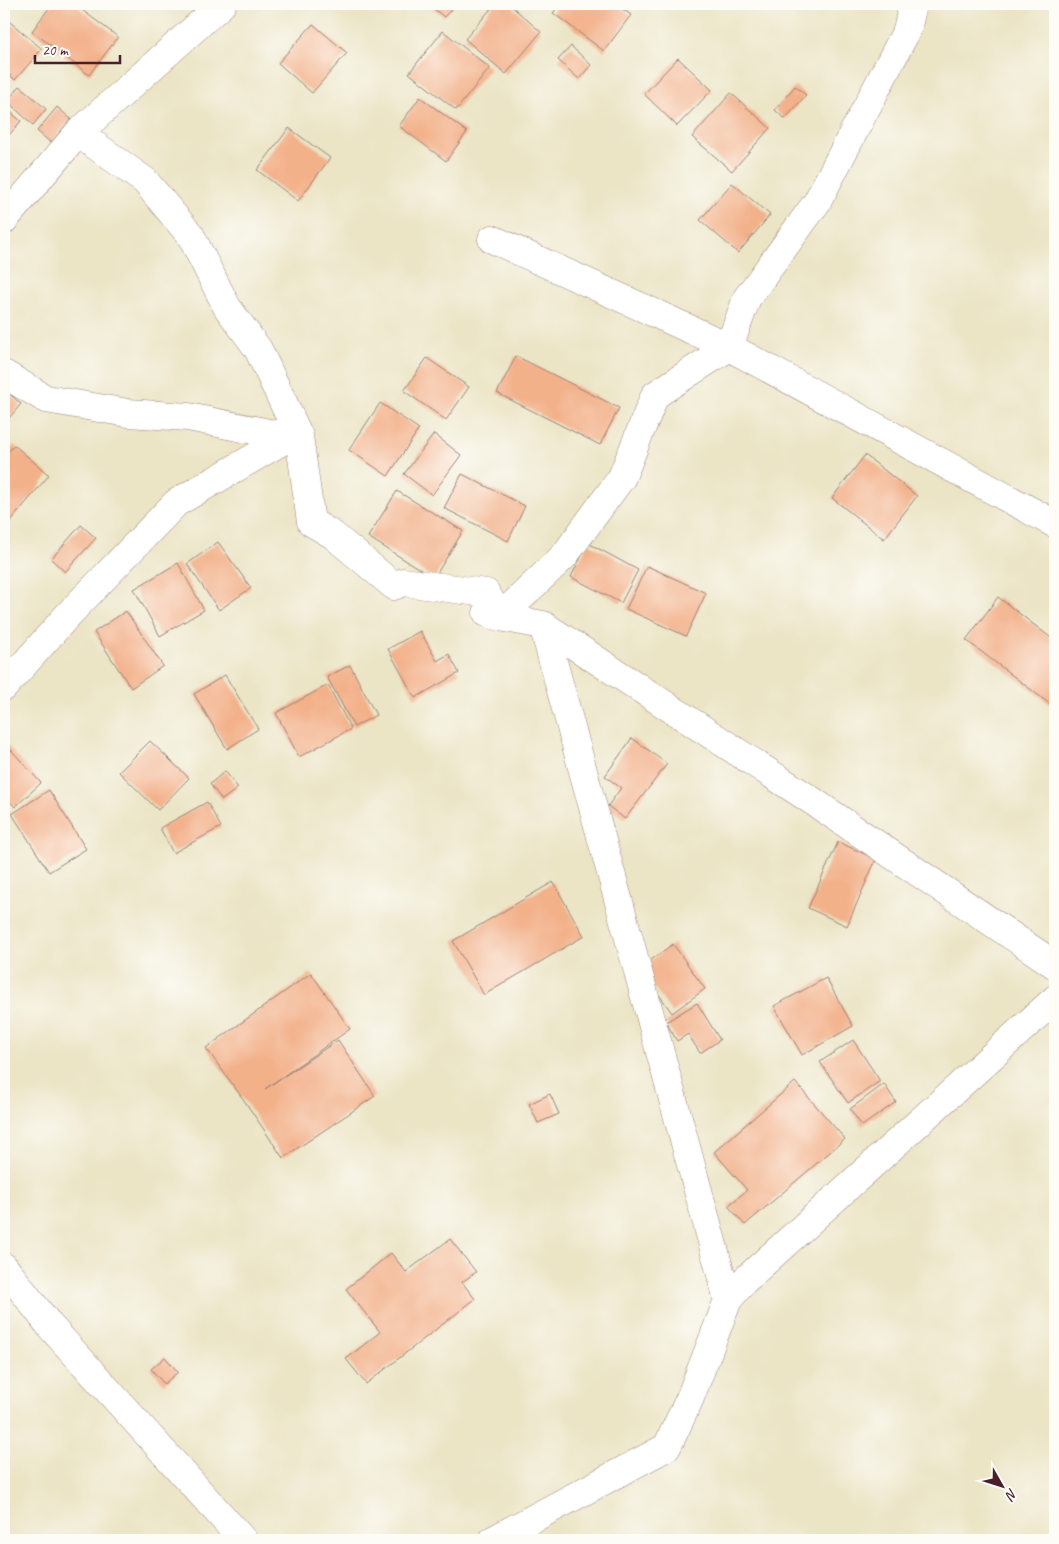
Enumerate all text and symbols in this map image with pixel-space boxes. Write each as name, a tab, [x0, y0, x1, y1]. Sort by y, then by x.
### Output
scale bar	[35, 32, 120, 64]
text: 20 m	[42, 41, 69, 60]
north arrow	[976, 1462, 1026, 1512]
text: N	[1001, 1485, 1021, 1504]

